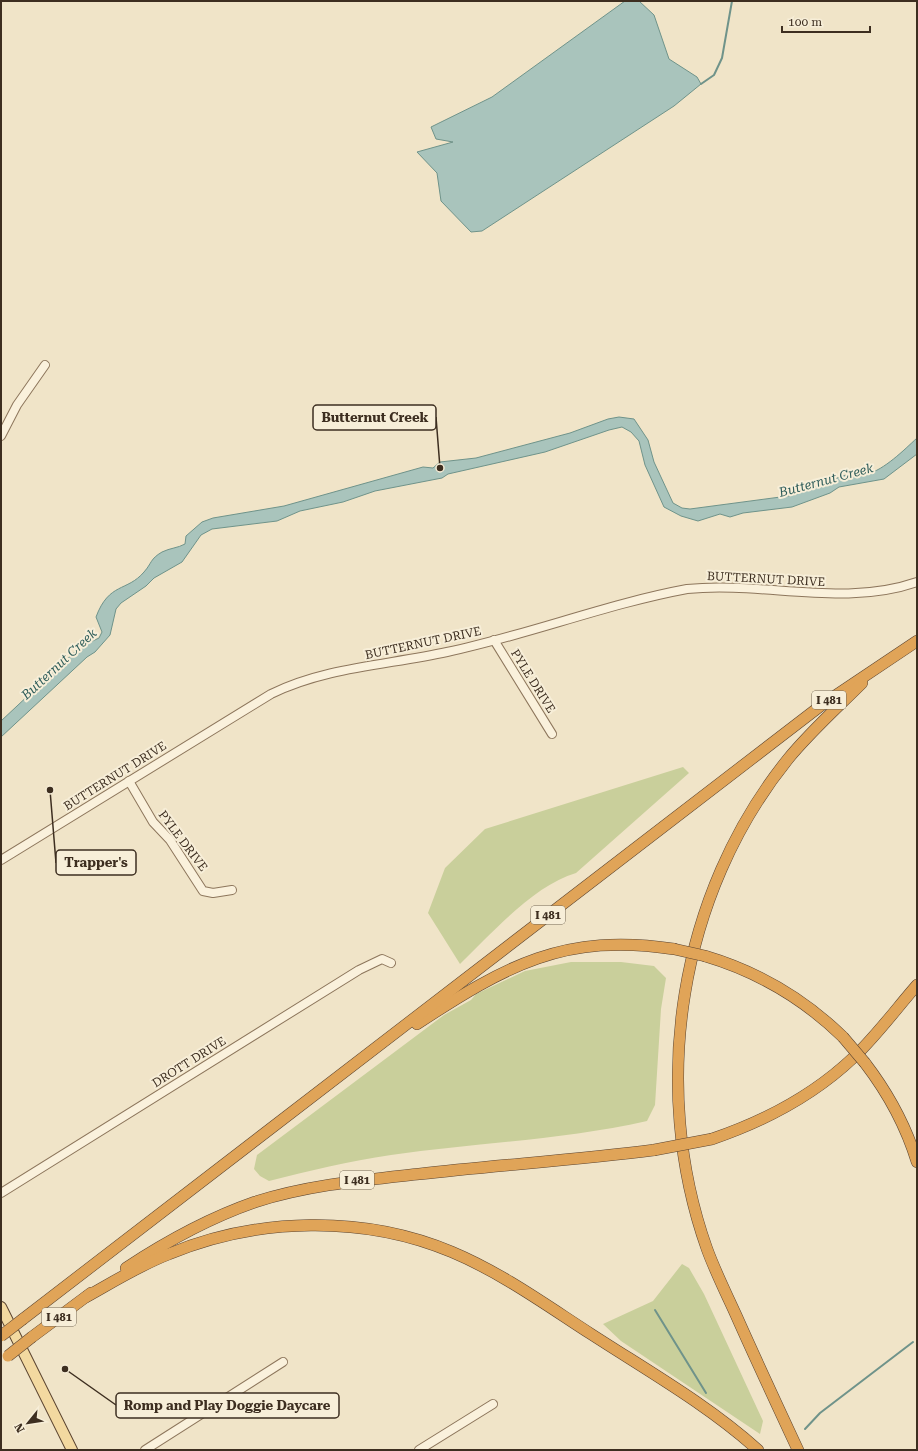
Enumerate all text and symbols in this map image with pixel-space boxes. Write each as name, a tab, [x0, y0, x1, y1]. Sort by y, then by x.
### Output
scale bar	[782, 8, 870, 34]
text: 100 m	[788, 15, 822, 29]
callout: Butternut Creek	[313, 405, 436, 430]
text: Butternut Creek	[321, 410, 429, 425]
water label: Butternut Creek	[776, 460, 876, 500]
street label: BUTTERNUT DRIVE	[707, 569, 825, 589]
street label: BUTTERNUT DRIVE	[364, 624, 482, 662]
water label: Butternut Creek	[18, 625, 100, 703]
street label: PYLE DRIVE	[508, 647, 558, 715]
road number: I 481	[812, 691, 846, 709]
street label: BUTTERNUT DRIVE	[61, 739, 169, 813]
street label: PYLE DRIVE	[156, 808, 210, 874]
callout: Trapper's	[56, 850, 136, 875]
text: Trapper's	[64, 855, 128, 870]
road number: I 481	[531, 906, 565, 924]
street label: DROTT DRIVE	[150, 1034, 228, 1090]
road number: I 481	[340, 1171, 374, 1189]
road number: I 481	[42, 1308, 76, 1326]
callout: Romp and Play Doggie Daycare	[116, 1393, 339, 1418]
text: Romp and Play Doggie Daycare	[124, 1398, 331, 1413]
north arrow	[8, 1403, 48, 1443]
text: N	[12, 1420, 28, 1435]

